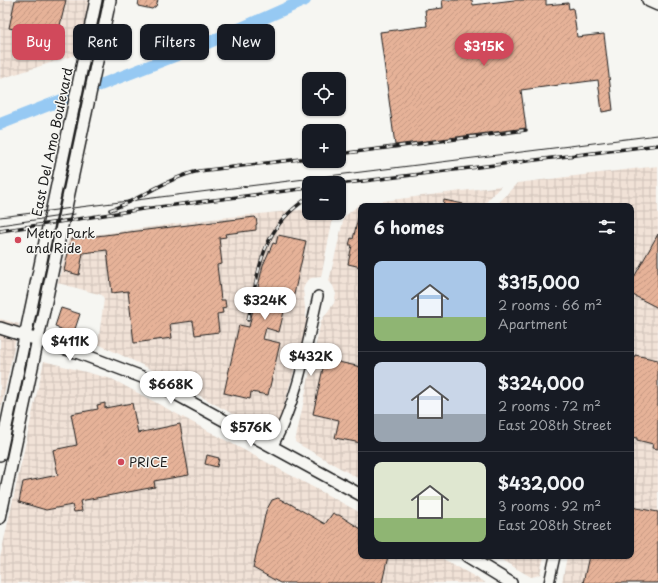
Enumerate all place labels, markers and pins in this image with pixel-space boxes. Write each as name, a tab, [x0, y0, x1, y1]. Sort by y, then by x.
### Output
pin: $315K	[456, 33, 512, 67]
place label: Metro Park and Ride	[26, 223, 95, 257]
marker: Metro Park and Ride	[13, 235, 23, 245]
pin: $324K	[237, 287, 293, 321]
pin: $411K	[42, 328, 98, 362]
pin: $432K	[283, 343, 339, 377]
pin: $668K	[143, 371, 199, 405]
pin: $576K	[223, 414, 279, 448]
place label: PRICE	[129, 452, 168, 471]
marker: PRICE	[116, 457, 126, 467]

